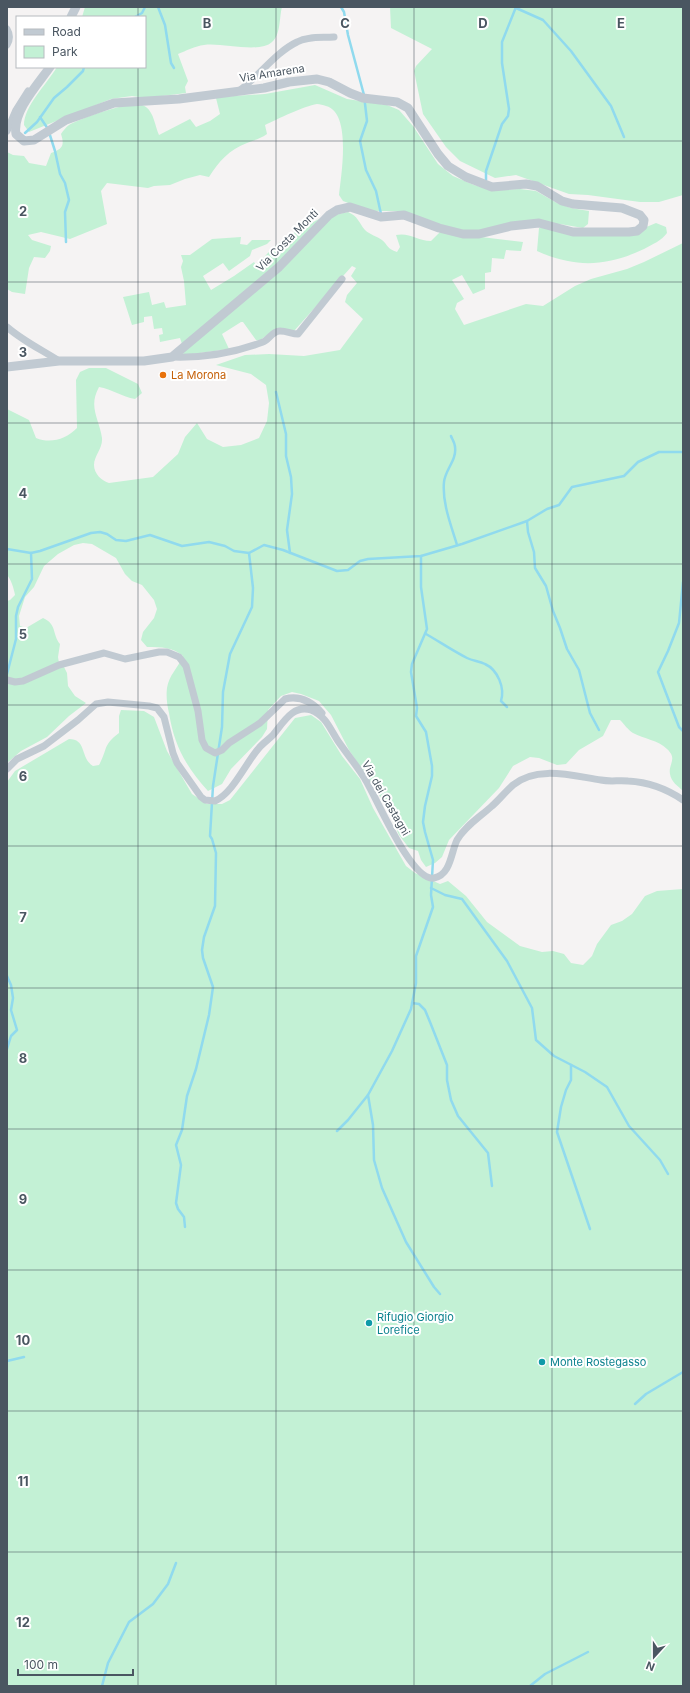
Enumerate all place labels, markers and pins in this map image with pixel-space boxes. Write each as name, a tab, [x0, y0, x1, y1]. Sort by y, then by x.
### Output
place label: La Morona	[171, 368, 226, 382]
marker: La Morona	[158, 370, 168, 380]
place label: Rifugio Giorgio Lorefice	[377, 1310, 454, 1337]
marker: Rifugio Giorgio Lorefice	[364, 1318, 374, 1328]
place label: Monte Rostegasso	[550, 1355, 647, 1369]
marker: Monte Rostegasso	[537, 1357, 547, 1367]

